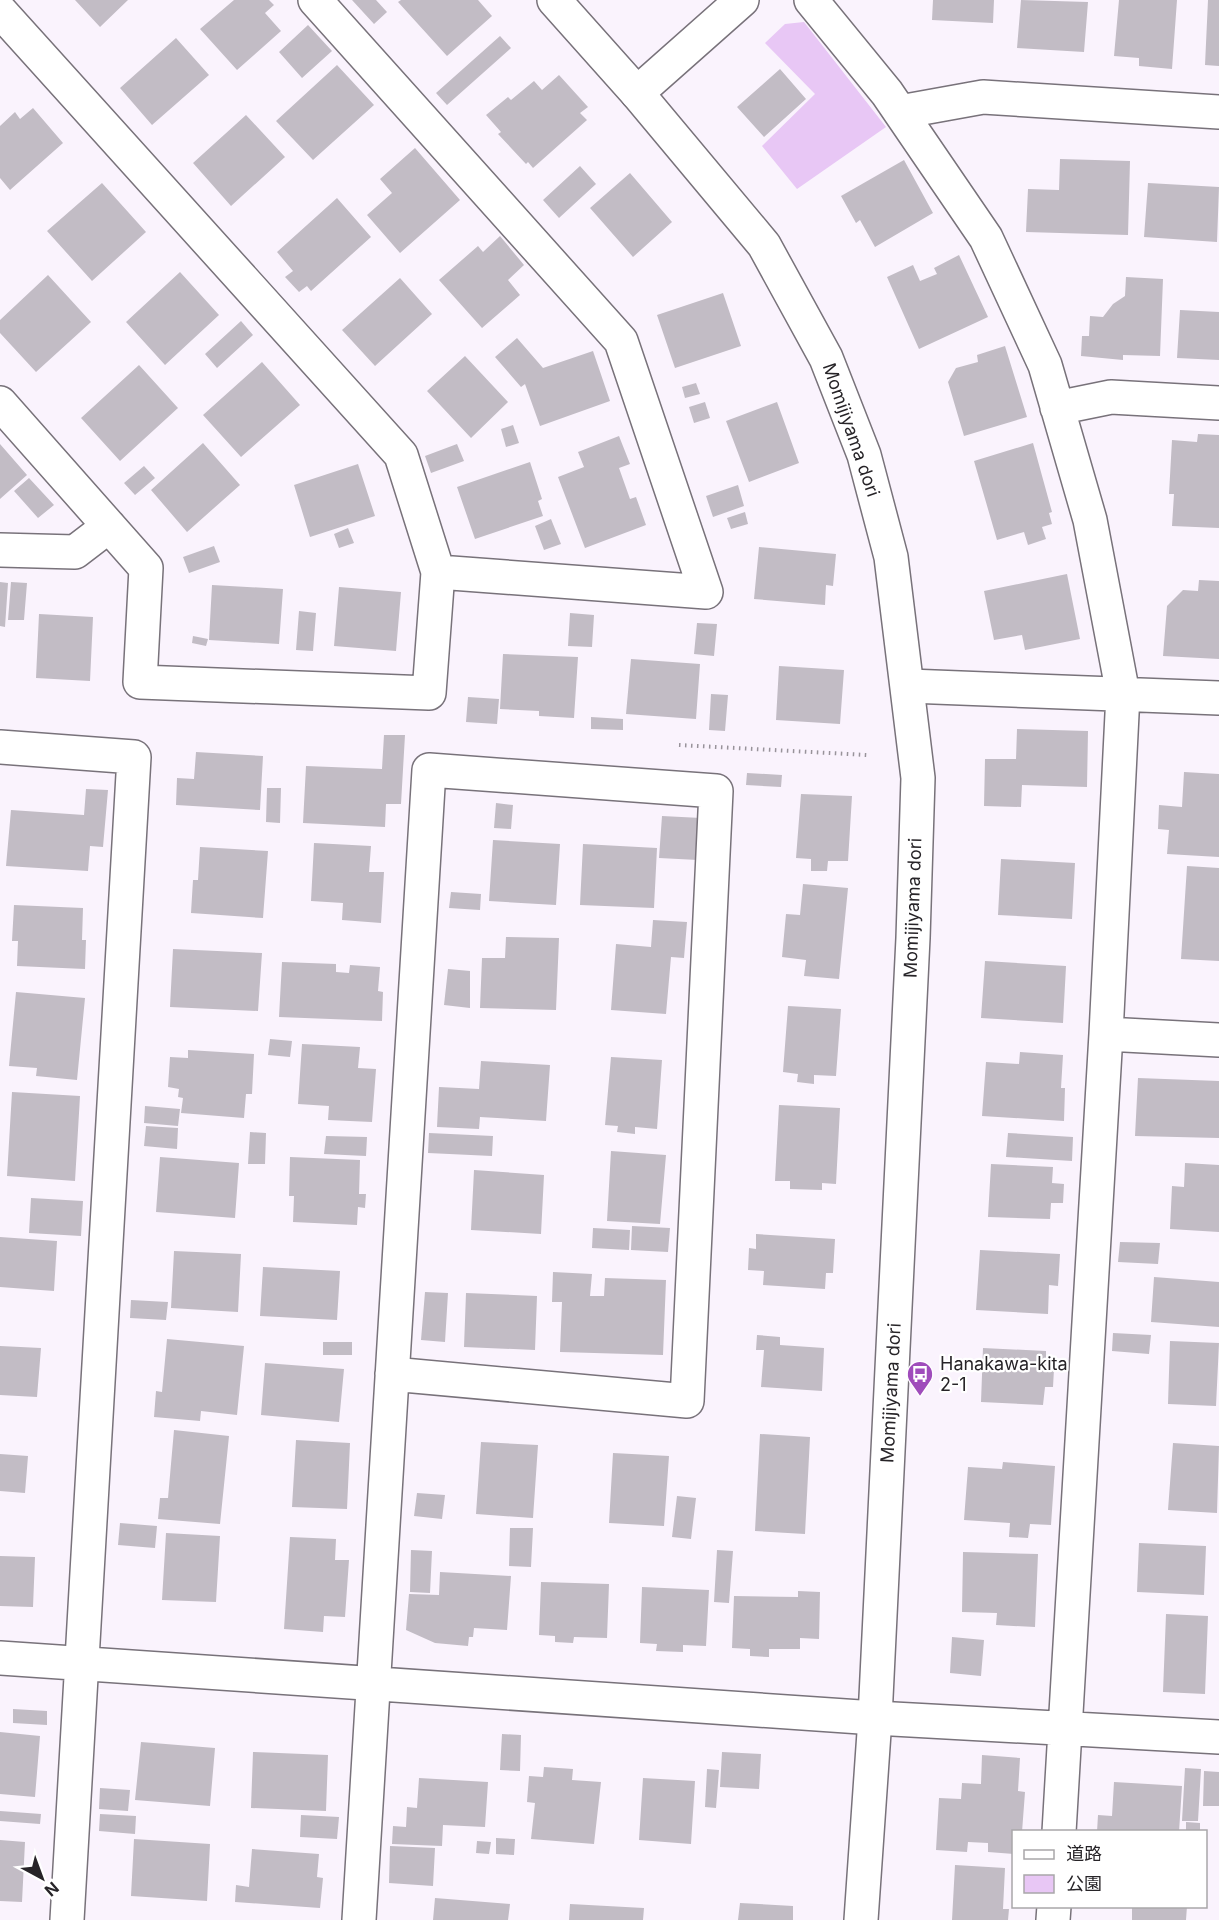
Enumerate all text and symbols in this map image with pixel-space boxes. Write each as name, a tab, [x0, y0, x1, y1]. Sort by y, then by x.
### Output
street label: Momijiyama dori	[819, 360, 884, 500]
street label: Momijiyama dori	[900, 838, 925, 978]
street label: Momijiyama dori	[876, 1322, 905, 1464]
place label: Hanakawa-kita 2-1	[940, 1353, 1068, 1395]
bus stop icon: Hanakawa-kita 2-1	[905, 1359, 935, 1397]
legend	[1012, 1830, 1207, 1908]
text: 道路	[1066, 1843, 1102, 1864]
north arrow	[12, 1848, 72, 1908]
text: 公園	[1066, 1873, 1102, 1894]
text: N	[41, 1878, 63, 1901]

